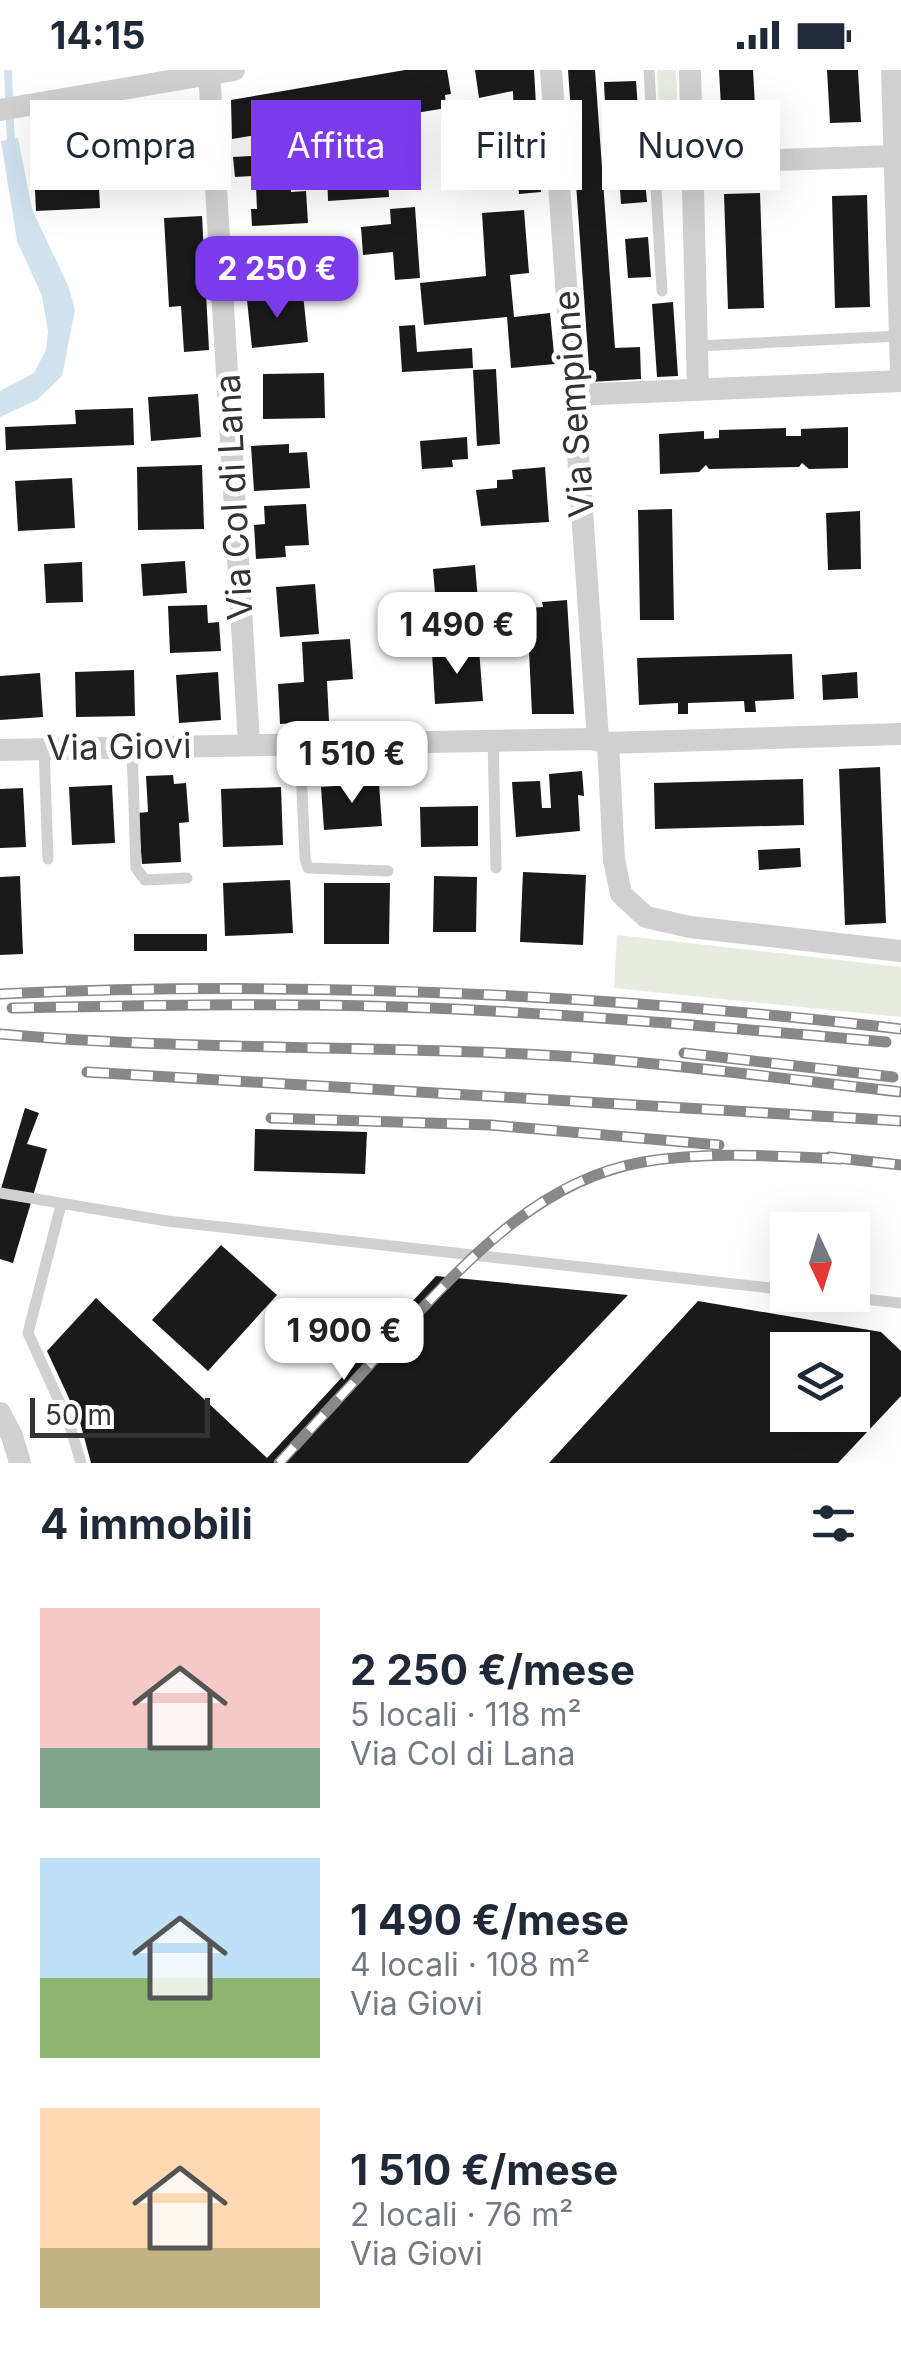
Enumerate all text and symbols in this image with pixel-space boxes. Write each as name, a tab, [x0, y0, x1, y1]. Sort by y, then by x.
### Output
text: 14:15	[50, 12, 145, 58]
chip: Compra	[30, 100, 231, 190]
chip: Affitta	[251, 100, 421, 190]
chip: Filtri	[441, 100, 582, 190]
chip: Nuovo	[602, 100, 780, 190]
pin: 2 250 €	[185, 236, 369, 321]
text: 2 250 €	[217, 249, 337, 288]
street label: Via Sempione	[544, 289, 602, 519]
street label: Via Col di Lana	[206, 373, 260, 621]
pin: 1 490 €	[365, 592, 549, 677]
text: 1 490 €	[400, 605, 514, 644]
pin: 1 510 €	[260, 721, 444, 806]
street label: Via Giovi	[46, 724, 192, 768]
text: 1 510 €	[299, 734, 405, 773]
north arrow	[770, 1212, 870, 1312]
map controls	[770, 1212, 870, 1432]
pin: 1 900 €	[252, 1298, 436, 1383]
text: 1 900 €	[287, 1311, 401, 1350]
button: layers	[770, 1332, 870, 1432]
scale bar	[30, 1393, 210, 1438]
text: 50 m	[45, 1398, 112, 1432]
icon: filters	[806, 1496, 861, 1551]
text: 4 immobili	[40, 1498, 253, 1549]
text: 2 250 €/mese	[350, 1644, 635, 1695]
icon: home	[120, 1648, 240, 1768]
text: 5 locali · 118 m²	[350, 1695, 582, 1734]
text: Via Col di Lana	[350, 1734, 575, 1773]
text: 1 490 €/mese	[350, 1894, 629, 1945]
icon: home	[120, 1898, 240, 2018]
text: 4 locali · 108 m²	[350, 1945, 590, 1984]
text: Via Giovi	[350, 1984, 483, 2023]
text: 1 510 €/mese	[350, 2144, 618, 2195]
icon: home	[120, 2148, 240, 2268]
text: 2 locali · 76 m²	[350, 2195, 573, 2234]
text: Via Giovi	[350, 2234, 483, 2273]

